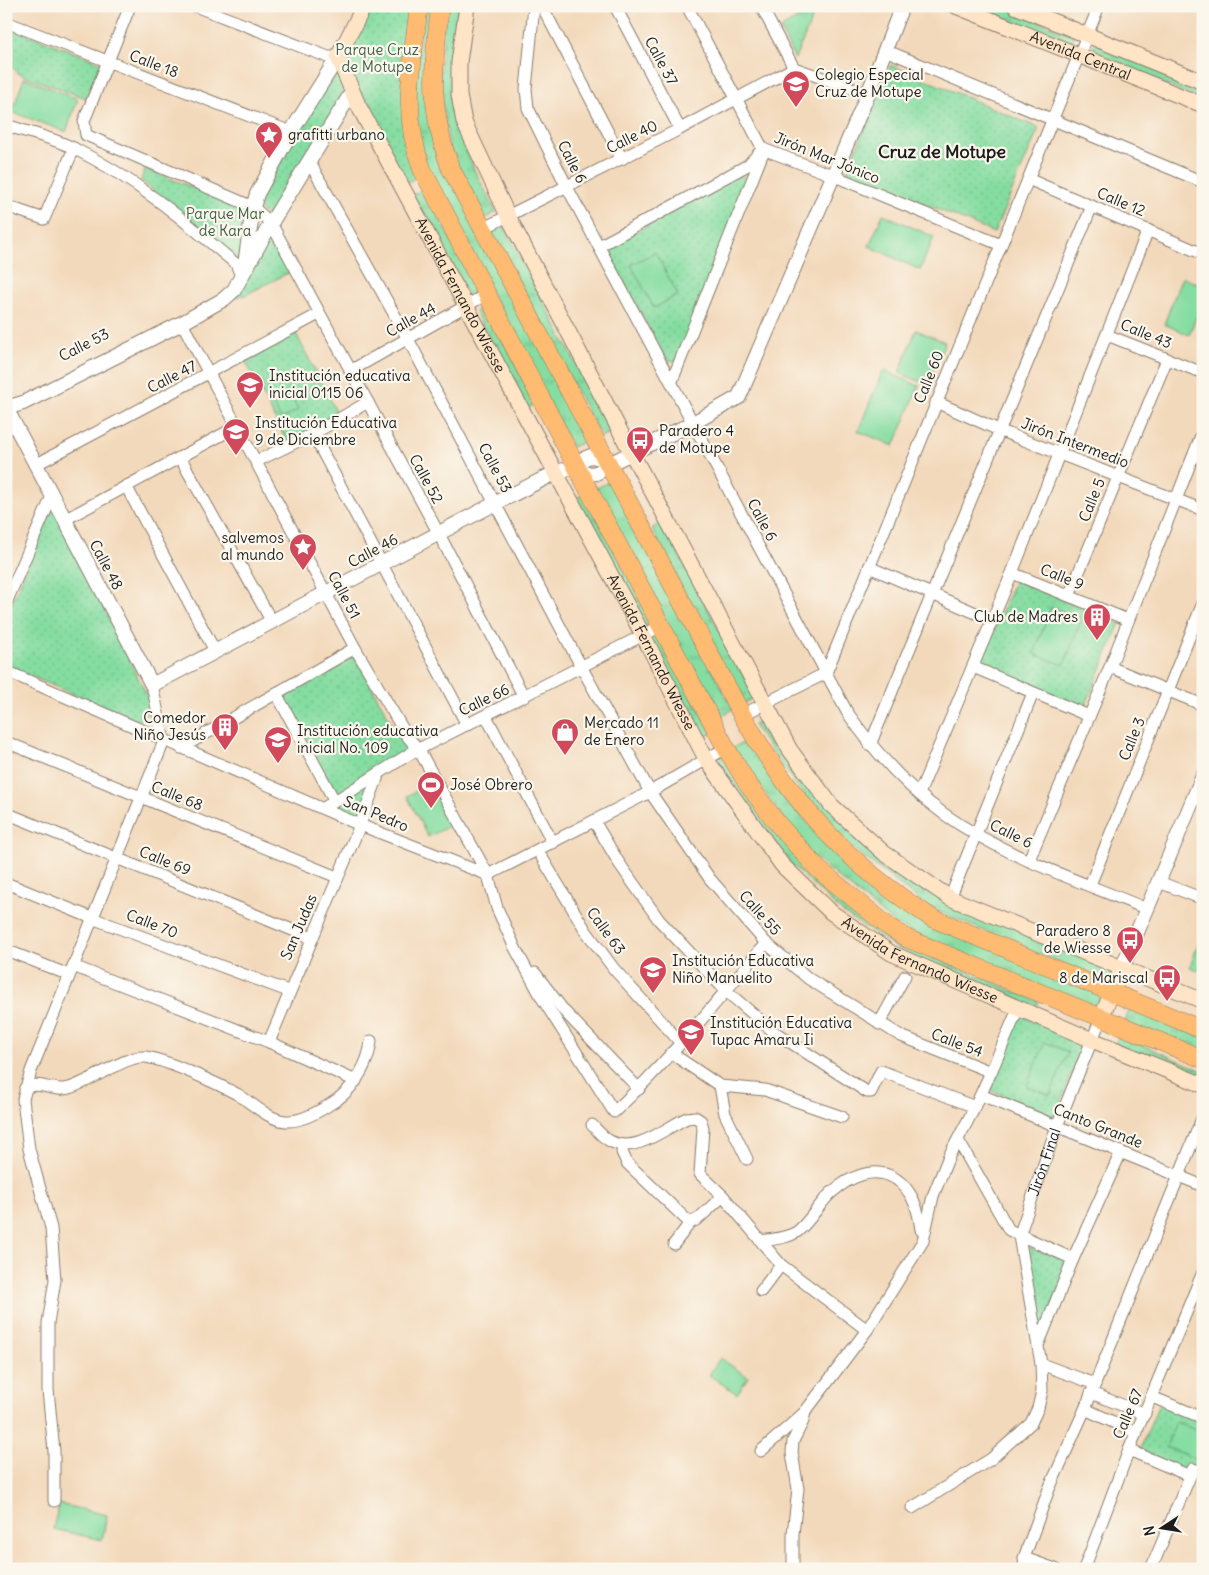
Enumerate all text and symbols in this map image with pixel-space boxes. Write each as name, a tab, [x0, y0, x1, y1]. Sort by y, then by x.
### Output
street label: Avenida Central	[1027, 27, 1134, 84]
street label: Calle 37	[641, 33, 682, 88]
park label: Parque Cruz de Motupe	[335, 40, 419, 76]
street label: Calle 18	[127, 45, 182, 82]
place label: Colegio Especial Cruz de Motupe	[815, 65, 924, 101]
school or university icon: Colegio Especial Cruz de Motupe	[781, 69, 811, 108]
street label: Calle 40	[603, 116, 661, 158]
place icon: grafitti urbano	[254, 120, 284, 159]
place label: grafitti urbano	[288, 125, 385, 144]
street label: Jirón Mar Jónico	[772, 128, 883, 187]
street label: Calle 6	[554, 137, 591, 186]
district label: Cruz de Motupe	[878, 140, 1006, 163]
street label: Calle 12	[1094, 183, 1148, 220]
park label: Parque Mar de Kara	[186, 204, 264, 240]
street label: Avenida Fernando Wiesse	[411, 214, 510, 376]
street label: Calle 44	[383, 298, 439, 341]
street label: Calle 43	[1118, 315, 1175, 352]
street label: Calle 53	[55, 324, 112, 365]
street label: Calle 60	[909, 348, 948, 406]
street label: Calle 47	[144, 356, 200, 397]
place label: Institución educativa inicial 0115 06	[269, 366, 411, 402]
school or university icon: Institución educativa inicial 0115 06	[235, 370, 265, 409]
place label: Institución Educativa 9 de Diciembre	[255, 413, 398, 449]
street label: Jirón Intermedio	[1019, 413, 1132, 472]
school or university icon: Institución Educativa 9 de Diciembre	[221, 417, 251, 456]
place label: Paradero 4 de Motupe	[659, 421, 734, 457]
bus stop icon: Paradero 4 de Motupe	[625, 425, 655, 464]
street label: Calle 53	[474, 440, 516, 496]
street label: Calle 52	[405, 451, 448, 507]
street label: Calle 5	[1074, 475, 1109, 524]
street label: Calle 6	[743, 495, 781, 544]
place label: salvemos al mundo	[221, 528, 284, 564]
street label: Calle 46	[344, 529, 401, 572]
place icon: salvemos al mundo	[288, 532, 318, 571]
street label: Calle 48	[85, 536, 128, 593]
street label: Calle 9	[1038, 559, 1087, 594]
street label: Calle 51	[324, 568, 365, 622]
street label: Avenida Fernando Wiesse	[603, 571, 700, 733]
building icon: Club de Madres	[1082, 602, 1112, 641]
place label: Club de Madres	[974, 607, 1078, 626]
street label: Calle 66	[455, 679, 512, 720]
place label: Comedor Niño Jesús	[134, 708, 206, 744]
building icon: Comedor Niño Jesús	[210, 712, 240, 751]
place label: Mercado 11 de Enero	[584, 713, 659, 749]
street label: Calle 3	[1114, 714, 1149, 763]
shop icon: Mercado 11 de Enero	[550, 717, 580, 756]
place label: Institución educativa inicial No. 109	[297, 721, 439, 757]
school or university icon: Institución educativa inicial No. 109	[263, 725, 293, 764]
sports icon: José Obrero	[416, 770, 446, 809]
place label: José Obrero	[450, 775, 533, 794]
street label: Calle 68	[149, 777, 206, 814]
street label: San Pedro	[341, 791, 412, 836]
street label: Calle 6	[987, 815, 1036, 852]
street label: Calle 69	[137, 842, 194, 879]
street label: Calle 55	[735, 886, 785, 939]
street label: San Judas	[276, 891, 321, 963]
street label: Calle 63	[583, 903, 630, 958]
street label: Calle 70	[124, 905, 181, 942]
street label: Avenida Fernando Wiesse	[838, 912, 1001, 1007]
place label: Paradero 8 de Wiesse	[1036, 921, 1111, 957]
bus stop icon: Paradero 8 de Wiesse	[1115, 925, 1145, 964]
place label: Institución Educativa Niño Manuelito	[672, 951, 815, 987]
school or university icon: Institución Educativa Niño Manuelito	[638, 955, 668, 994]
bus stop icon: 8 de Mariscal	[1152, 963, 1182, 1002]
place label: 8 de Mariscal	[1059, 968, 1148, 987]
place label: Institución Educativa Tupac Amaru Ii	[710, 1013, 853, 1049]
school or university icon: Institución Educativa Tupac Amaru Ii	[676, 1017, 706, 1056]
street label: Calle 54	[929, 1024, 986, 1061]
street label: Canto Grande	[1051, 1099, 1146, 1152]
street label: Jirón Final	[1024, 1125, 1065, 1198]
street label: Calle 67	[1108, 1386, 1147, 1442]
north arrow	[1136, 1502, 1186, 1552]
text: N	[1139, 1524, 1159, 1537]

